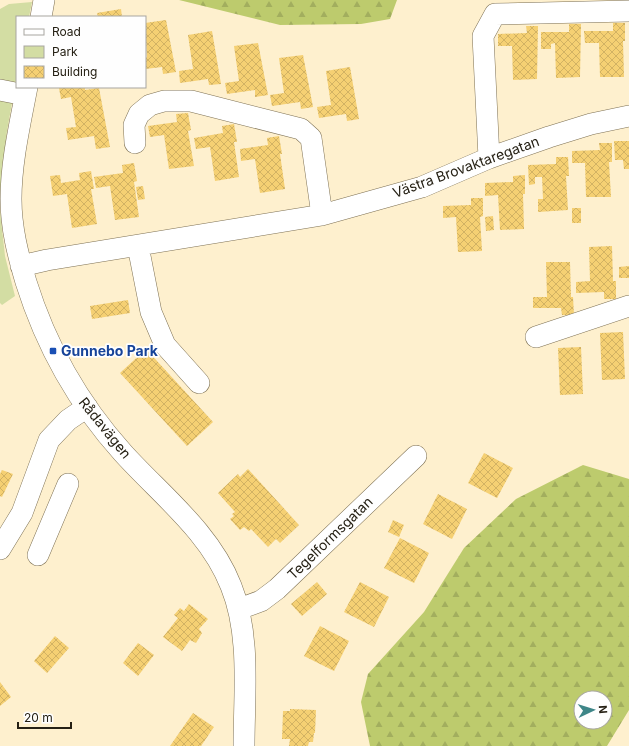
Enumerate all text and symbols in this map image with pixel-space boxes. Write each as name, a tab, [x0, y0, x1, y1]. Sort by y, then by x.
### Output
legend	[16, 16, 146, 88]
text: Road	[52, 24, 81, 39]
text: Park	[52, 44, 78, 59]
text: Building	[52, 64, 97, 79]
street label: Västra Brovaktaregatan	[390, 132, 541, 201]
place label: Gunnebo Park	[61, 342, 159, 359]
marker: Gunnebo Park	[48, 346, 58, 356]
street label: Rådavägen	[76, 394, 135, 462]
street label: Tegelformsgatan	[284, 493, 376, 583]
north arrow	[573, 690, 613, 730]
scale bar	[18, 704, 71, 730]
text: N	[596, 705, 610, 714]
text: 20 m	[24, 710, 53, 725]

